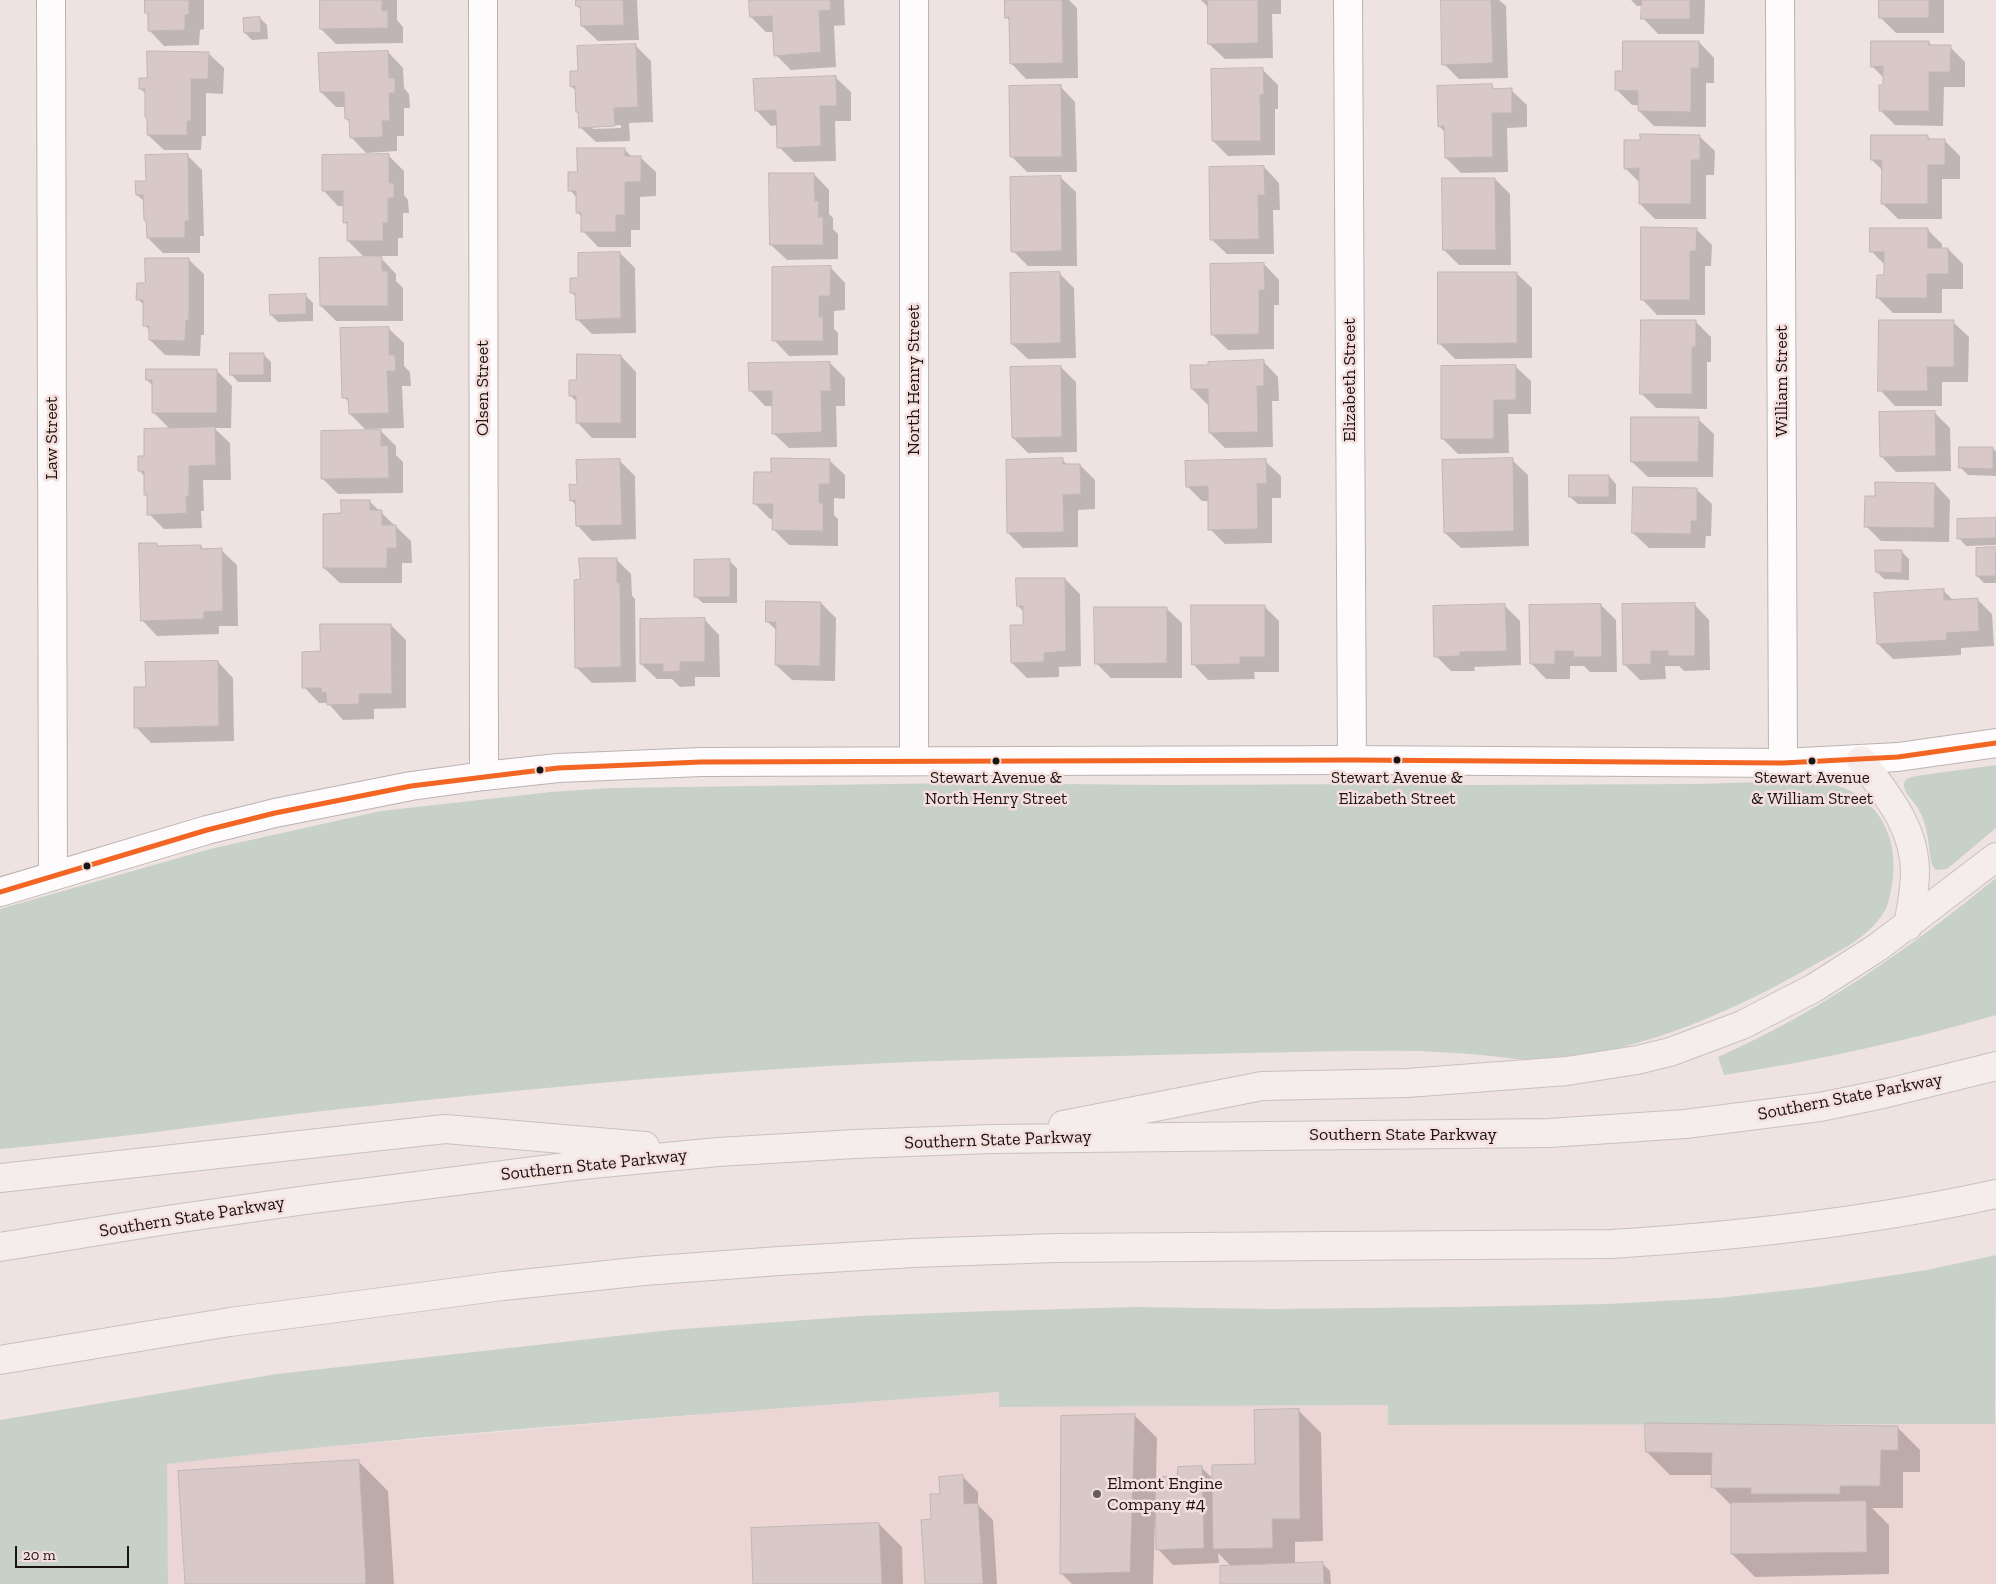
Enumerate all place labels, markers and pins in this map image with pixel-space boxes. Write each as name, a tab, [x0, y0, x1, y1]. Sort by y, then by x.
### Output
marker: Stewart Avenue & Elizabeth Street	[1392, 755, 1402, 765]
marker: Stewart Avenue & North Henry Street	[991, 756, 1001, 766]
marker: Stewart Avenue & William Street	[1807, 756, 1817, 766]
unlabelled marker	[535, 765, 545, 775]
place label: Stewart Avenue & North Henry Street	[925, 768, 1067, 808]
place label: Stewart Avenue & Elizabeth Street	[1331, 768, 1463, 808]
place label: Stewart Avenue & William Street	[1751, 768, 1873, 808]
unlabelled marker	[82, 861, 92, 871]
place label: Elmont Engine Company #4	[1107, 1473, 1223, 1516]
marker: Elmont Engine Company #4	[1091, 1488, 1103, 1500]

